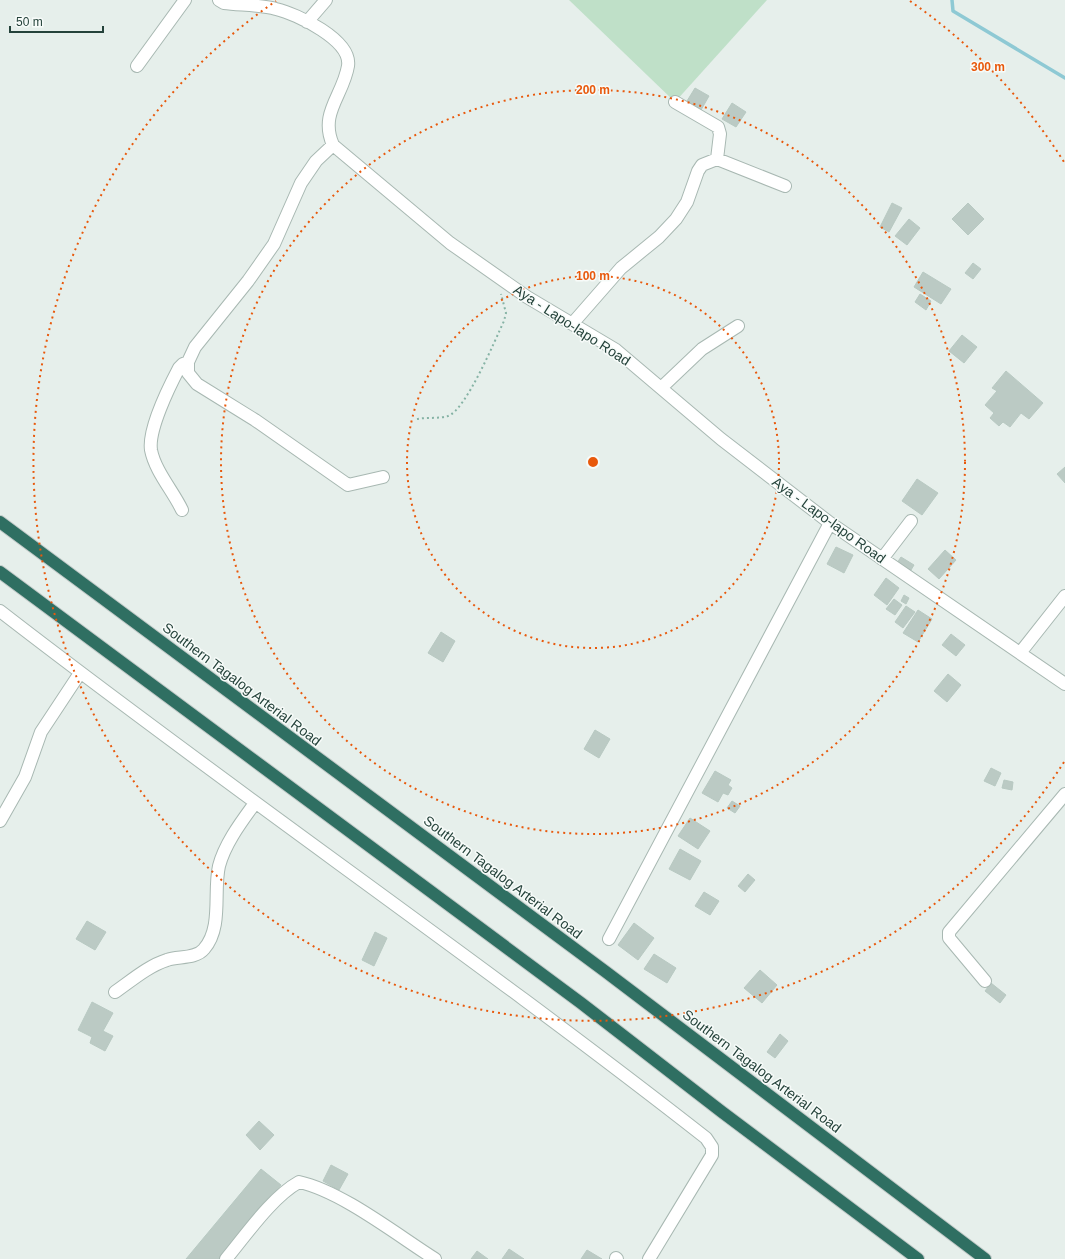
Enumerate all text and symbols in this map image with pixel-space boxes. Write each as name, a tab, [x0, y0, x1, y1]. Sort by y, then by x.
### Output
scale bar	[10, 8, 103, 34]
text: 50 m	[16, 15, 43, 29]
text: 300 m	[971, 60, 1005, 74]
text: 200 m	[576, 83, 610, 97]
text: 100 m	[576, 269, 610, 283]
street label: Aya - Lapo-lapo Road	[511, 281, 633, 369]
centre of rings	[586, 455, 600, 469]
street label: Aya - Lapo-lapo Road	[769, 474, 889, 566]
street label: Southern Tagalog Arterial Road	[160, 619, 324, 749]
street label: Southern Tagalog Arterial Road	[421, 812, 585, 942]
street label: Southern Tagalog Arterial Road	[680, 1006, 844, 1136]

